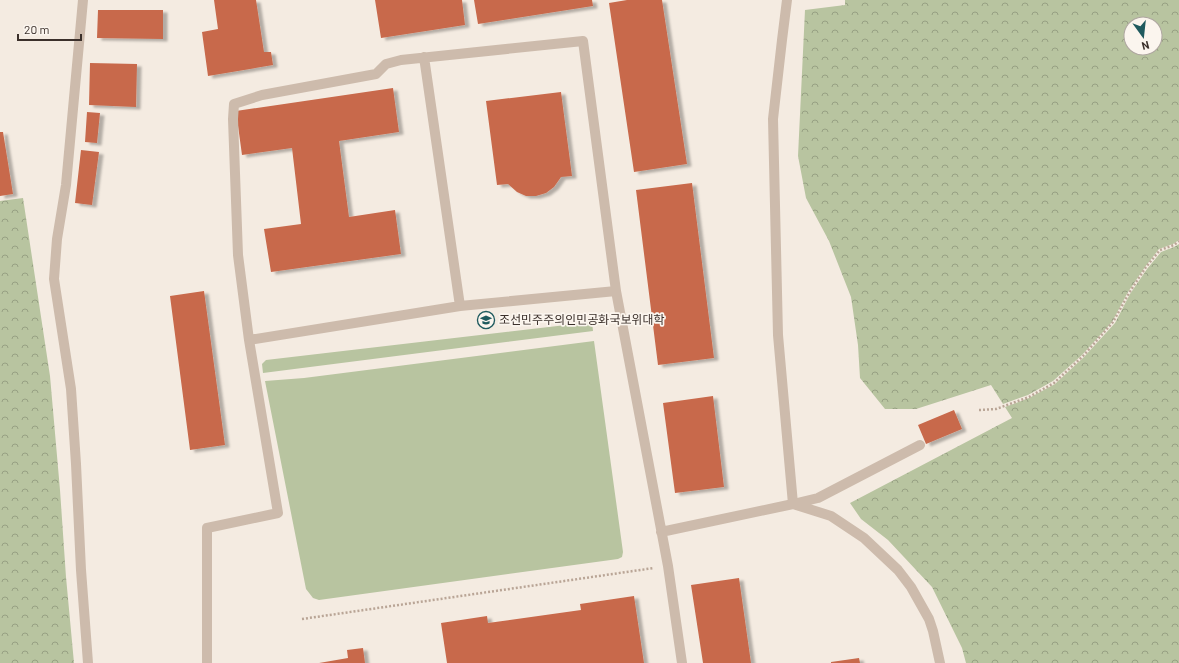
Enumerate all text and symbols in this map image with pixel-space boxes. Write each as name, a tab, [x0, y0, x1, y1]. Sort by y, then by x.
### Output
scale bar	[18, 16, 81, 42]
north arrow	[1123, 16, 1163, 56]
text: 20 m	[24, 22, 50, 36]
text: N	[1140, 39, 1151, 53]
school or university icon: 조선민주주의인민공화국보위대학	[476, 310, 496, 330]
place label: 조선민주주의인민공화국보위대학	[499, 312, 665, 326]

